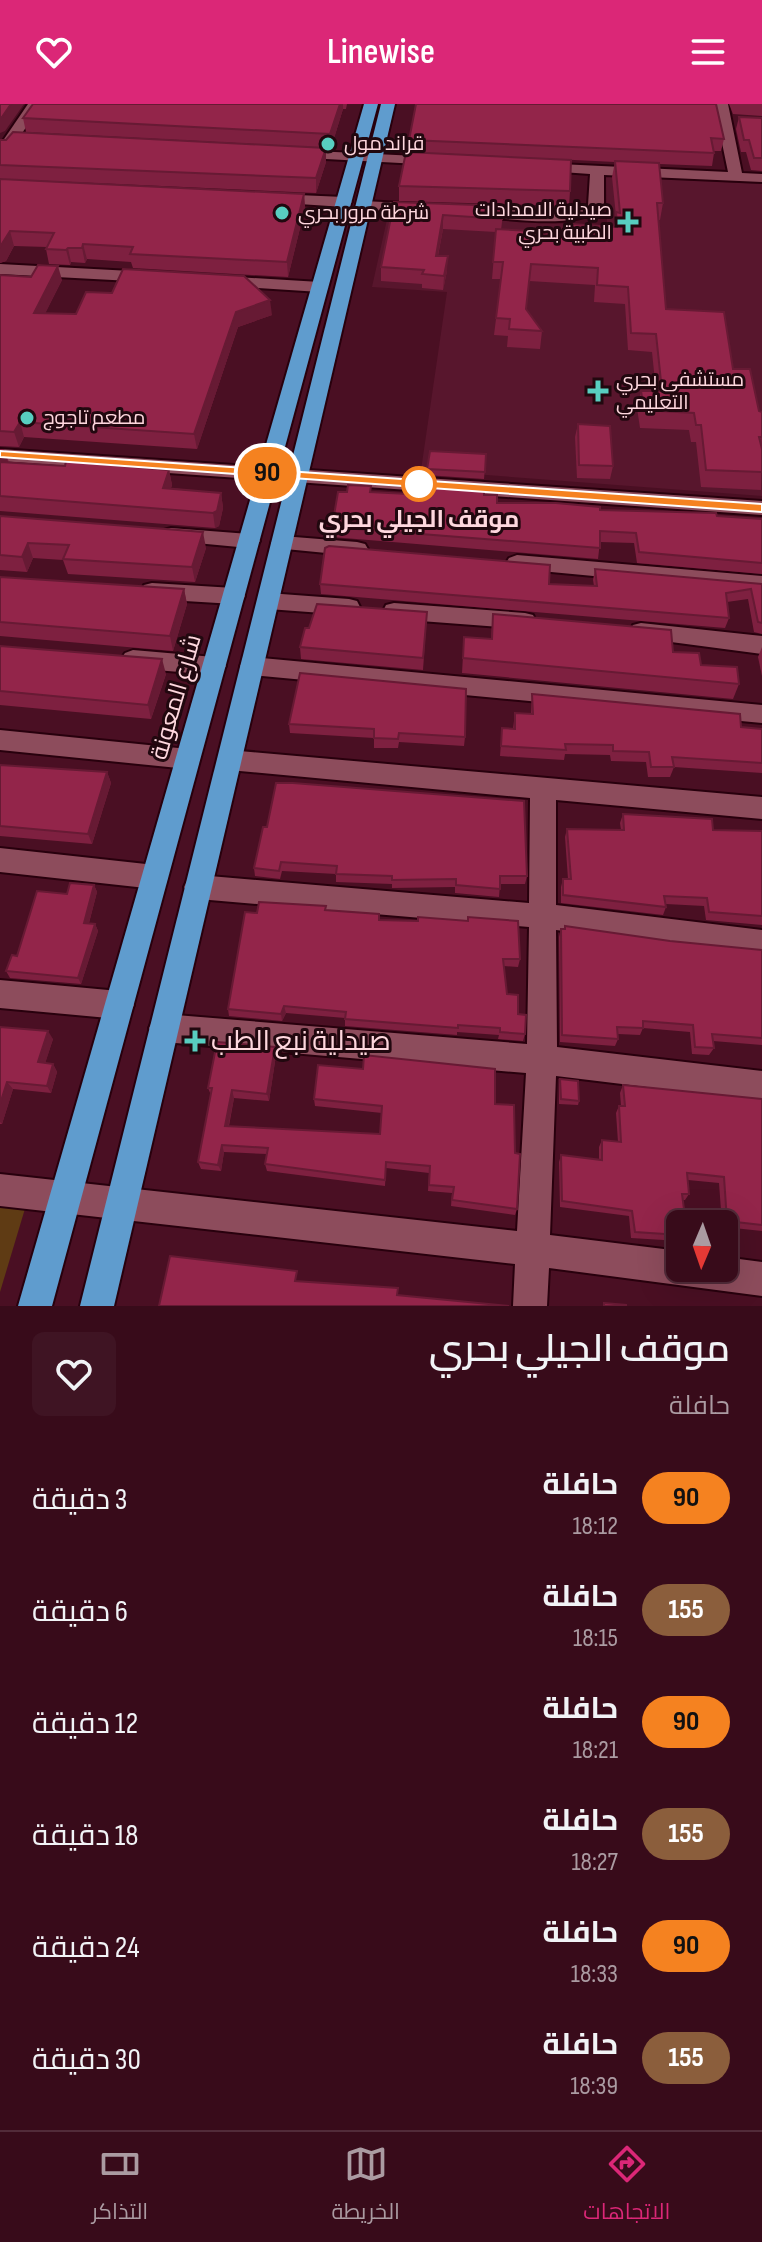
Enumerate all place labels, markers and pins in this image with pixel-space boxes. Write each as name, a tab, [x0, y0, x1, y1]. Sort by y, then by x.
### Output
place label: قراند مول	[344, 132, 424, 156]
marker: قراند مول	[319, 135, 337, 153]
place label: صيدلية الامدادات الطبية بحري	[475, 198, 612, 248]
place label: شرطة مرور بحري	[298, 201, 429, 228]
marker: شرطة مرور بحري	[273, 204, 291, 222]
marker: صيدلية الامدادات الطبية بحري	[619, 213, 637, 231]
place label: مستشفى بحري التعليمي	[616, 368, 744, 418]
marker: مستشفى بحري التعليمي	[587, 380, 609, 402]
place label: مطعم تاجوج	[43, 406, 145, 431]
marker: مطعم تاجوج	[18, 409, 36, 427]
marker: موقف الجيلي بحري	[402, 467, 436, 501]
place label: موقف الجيلي بحري	[319, 505, 519, 538]
place label: صيدلية نبع الطب	[211, 1025, 391, 1059]
marker: صيدلية نبع الطب	[186, 1032, 204, 1050]

